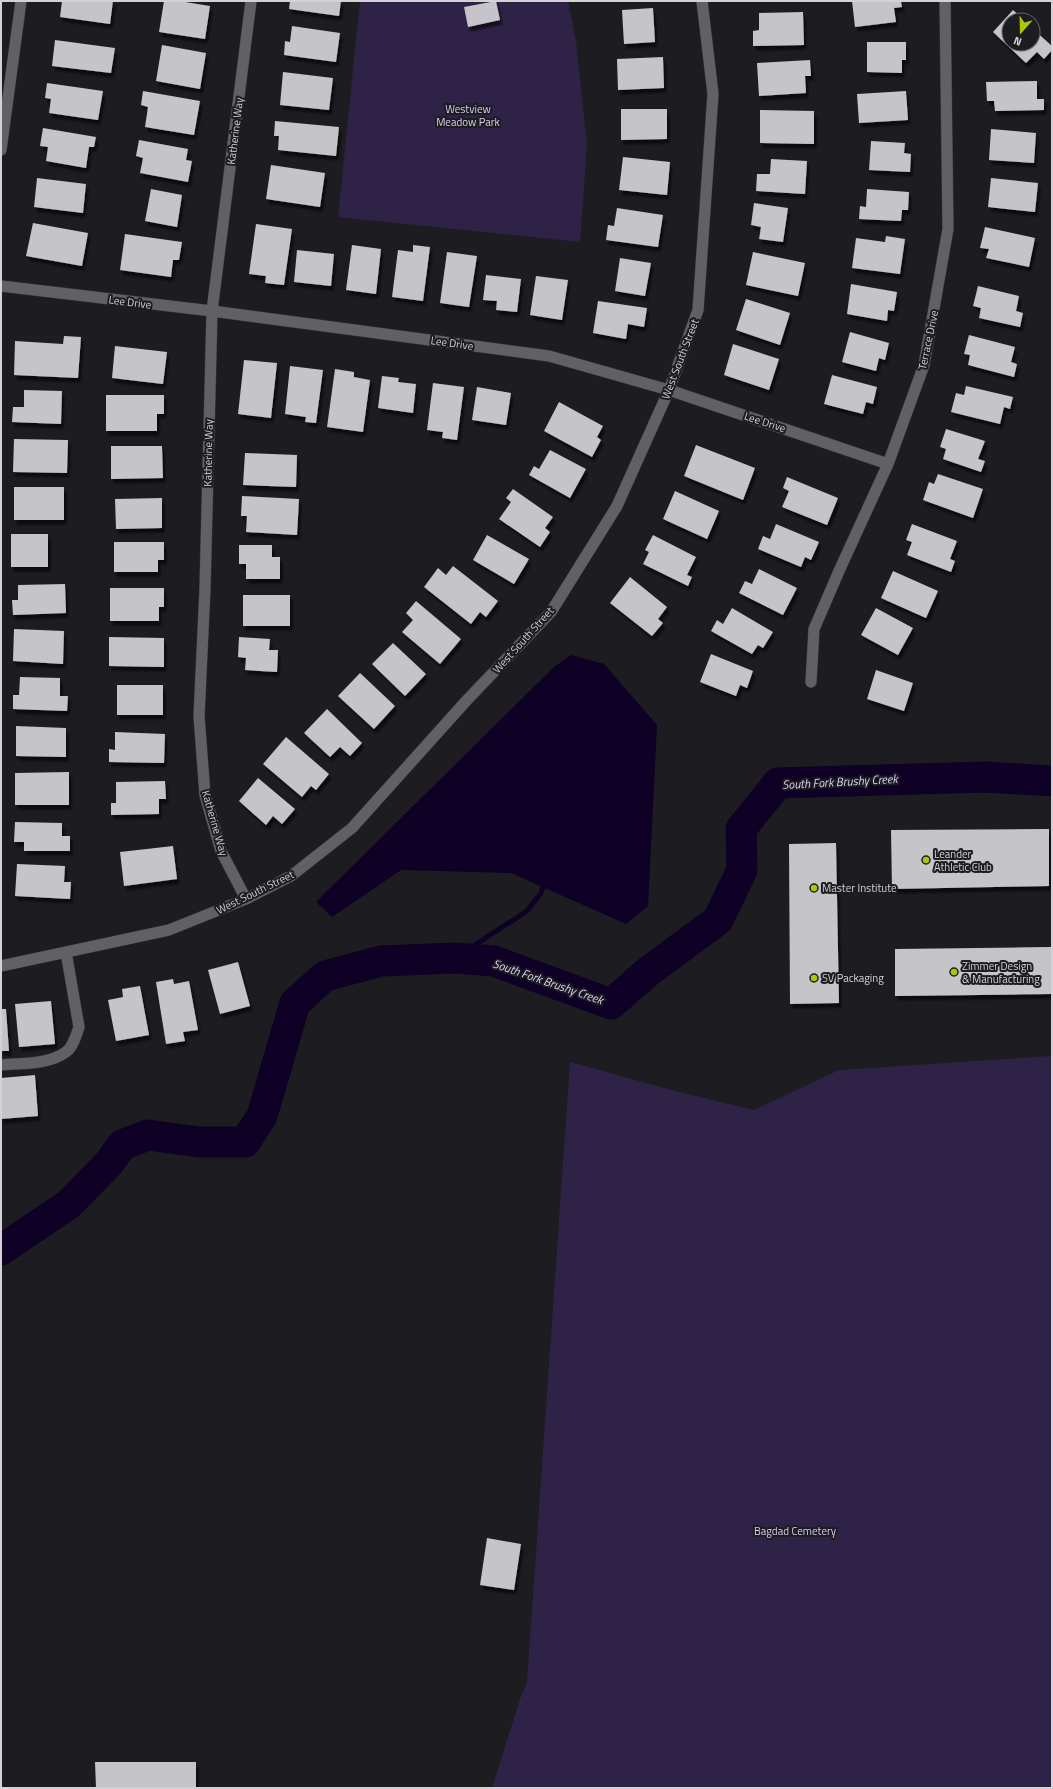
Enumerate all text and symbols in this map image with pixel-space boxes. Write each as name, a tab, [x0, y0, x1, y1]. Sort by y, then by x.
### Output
north arrow	[1001, 12, 1041, 52]
text: N	[1011, 33, 1024, 50]
street label: Katherine Way	[223, 96, 247, 165]
park label: Westview Meadow Park	[436, 101, 501, 130]
street label: Lee Drive	[108, 291, 153, 313]
street label: Terrace Drive	[914, 308, 942, 371]
street label: West South Street	[657, 317, 703, 401]
street label: Lee Drive	[430, 332, 475, 354]
street label: Lee Drive	[742, 408, 788, 436]
street label: Katherine Way	[199, 418, 217, 487]
street label: West South Street	[489, 603, 557, 677]
water label: South Fork Brushy Creek	[782, 769, 900, 794]
street label: Katherine Way	[198, 788, 232, 858]
place label: Leander Athletic Club	[934, 846, 992, 875]
marker: Leander Athletic Club	[921, 855, 931, 865]
street label: West South Street	[213, 866, 297, 918]
place label: Master Institute	[822, 880, 897, 896]
marker: Master Institute	[809, 883, 819, 893]
water label: South Fork Brushy Creek	[490, 954, 607, 1010]
place label: Zimmer Design & Manufacturing	[962, 958, 1040, 987]
marker: Zimmer Design & Manufacturing	[949, 967, 959, 977]
place label: SV Packaging	[822, 970, 884, 986]
marker: SV Packaging	[809, 973, 819, 983]
park label: Bagdad Cemetery	[754, 1523, 837, 1539]

